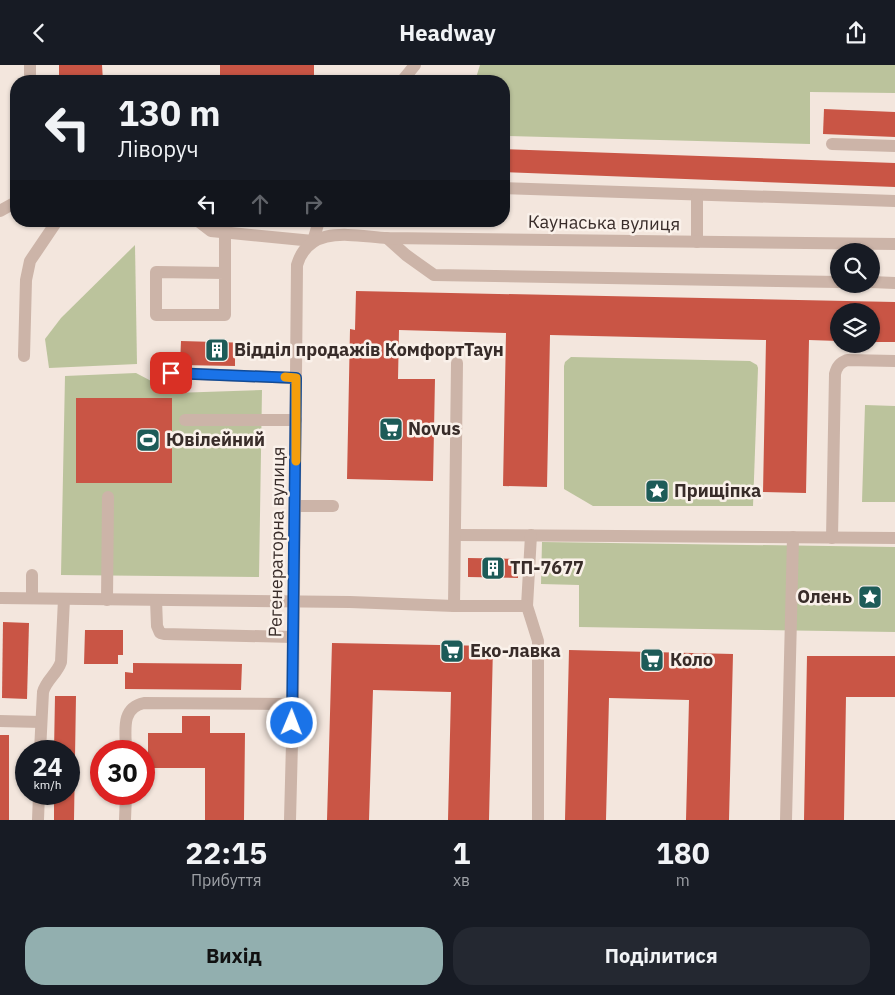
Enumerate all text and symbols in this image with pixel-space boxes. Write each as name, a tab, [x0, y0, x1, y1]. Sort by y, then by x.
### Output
text: Headway	[399, 18, 496, 47]
icon: back	[25, 19, 53, 47]
icon: share	[842, 19, 870, 47]
text: 130 m	[118, 90, 221, 136]
icon: left	[35, 95, 100, 160]
text: Ліворуч	[118, 134, 199, 163]
icon: left	[193, 190, 221, 218]
icon: ahead	[246, 190, 274, 218]
icon: right	[299, 190, 327, 218]
street label: Каунаська вулиця	[528, 210, 680, 235]
map controls	[830, 243, 880, 353]
button: search	[830, 243, 880, 293]
button: layers	[830, 303, 880, 353]
building icon: Відділ продажів КомфортТаун	[204, 337, 230, 363]
place label: Відділ продажів КомфортТаун	[234, 338, 504, 361]
pin	[150, 352, 192, 394]
icon: arrive	[157, 359, 185, 387]
supermarket icon: Novus	[378, 416, 404, 442]
place label: Novus	[408, 417, 461, 440]
sports icon: Ювілейний	[135, 427, 161, 453]
place label: Ювілейний	[166, 428, 265, 451]
street label: Регенераторна вулиця	[263, 446, 290, 638]
place icon: Прищіпка	[644, 478, 670, 504]
place label: Прищіпка	[674, 479, 761, 502]
building icon: ТП-7677	[480, 555, 506, 581]
place label: ТП-7677	[510, 556, 584, 579]
place icon: Олень	[857, 584, 883, 610]
place label: Олень	[797, 585, 852, 608]
supermarket icon: Еко-лавка	[439, 638, 465, 664]
place label: Еко-лавка	[470, 639, 561, 662]
supermarket icon: Коло	[639, 647, 665, 673]
place label: Коло	[670, 648, 713, 671]
position arrow	[265, 696, 317, 748]
speed limit sign: 30	[90, 740, 155, 805]
text: 24	[32, 750, 63, 783]
text: km/h	[33, 777, 62, 792]
text: 22:15	[185, 833, 267, 872]
text: 1	[452, 833, 470, 872]
text: 180	[656, 833, 710, 872]
text: Прибуття	[191, 870, 261, 890]
text: хв	[453, 870, 470, 890]
text: m	[676, 870, 690, 890]
button: Вихід	[25, 927, 443, 985]
button: Поділитися	[453, 927, 870, 985]

